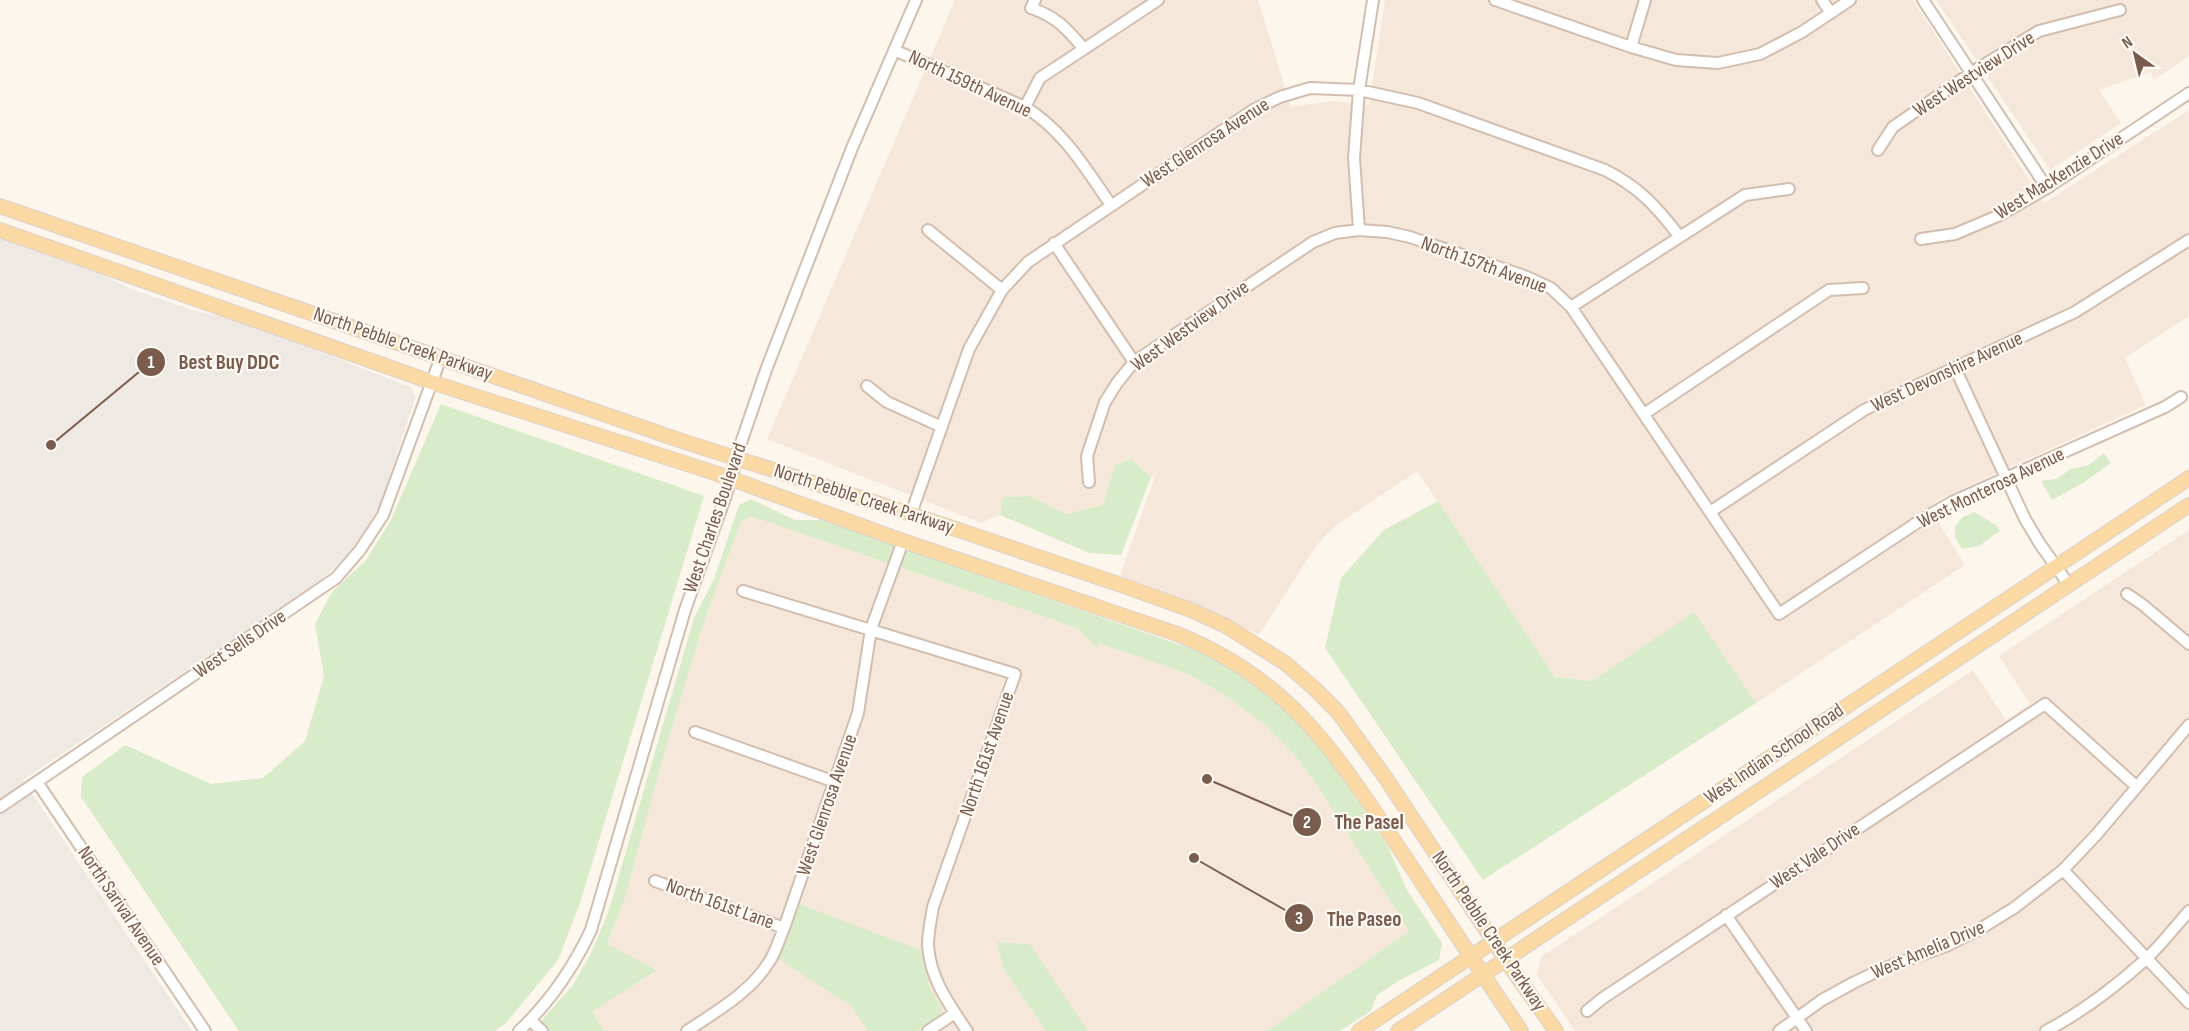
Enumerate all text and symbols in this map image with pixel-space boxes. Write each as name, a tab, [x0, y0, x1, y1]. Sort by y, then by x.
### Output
north arrow	[2105, 24, 2165, 84]
street label: West Westview Drive	[1909, 26, 2039, 122]
text: N	[2119, 33, 2136, 53]
street label: North 159th Avenue	[905, 45, 1035, 123]
street label: West Glenrosa Avenue	[1136, 93, 1274, 193]
street label: West MacKenzie Drive	[1990, 127, 2128, 225]
street label: North 157th Avenue	[1418, 231, 1550, 299]
street label: West Westview Drive	[1126, 275, 1254, 377]
street label: North Pebble Creek Parkway	[310, 302, 496, 386]
street label: West Devonshire Avenue	[1867, 326, 2027, 418]
callout: Best Buy DDC	[136, 342, 291, 381]
text: Best Buy DDC	[179, 350, 280, 375]
text: 1	[147, 352, 155, 373]
street label: West Charles Boulevard	[678, 440, 752, 596]
street label: West Monterosa Avenue	[1914, 442, 2068, 534]
street label: North Pebble Creek Parkway	[771, 459, 957, 540]
street label: West Sells Drive	[189, 604, 291, 684]
street label: North 161st Avenue	[954, 688, 1020, 820]
street label: West Indian School Road	[1700, 698, 1848, 810]
street label: West Glenrosa Avenue	[792, 731, 862, 879]
callout: The Pasel	[1292, 802, 1416, 841]
text: The Pasel	[1334, 810, 1404, 835]
text: 2	[1303, 812, 1311, 833]
street label: West Vale Drive	[1766, 817, 1864, 895]
street label: North Sarival Avenue	[72, 842, 170, 970]
street label: North Pebble Creek Parkway	[1427, 846, 1552, 1016]
street label: North 161st Lane	[663, 873, 777, 935]
callout: The Paseo	[1284, 899, 1413, 938]
text: The Paseo	[1327, 907, 1401, 932]
text: 3	[1295, 908, 1303, 929]
street label: West Amelia Drive	[1868, 915, 1988, 985]

